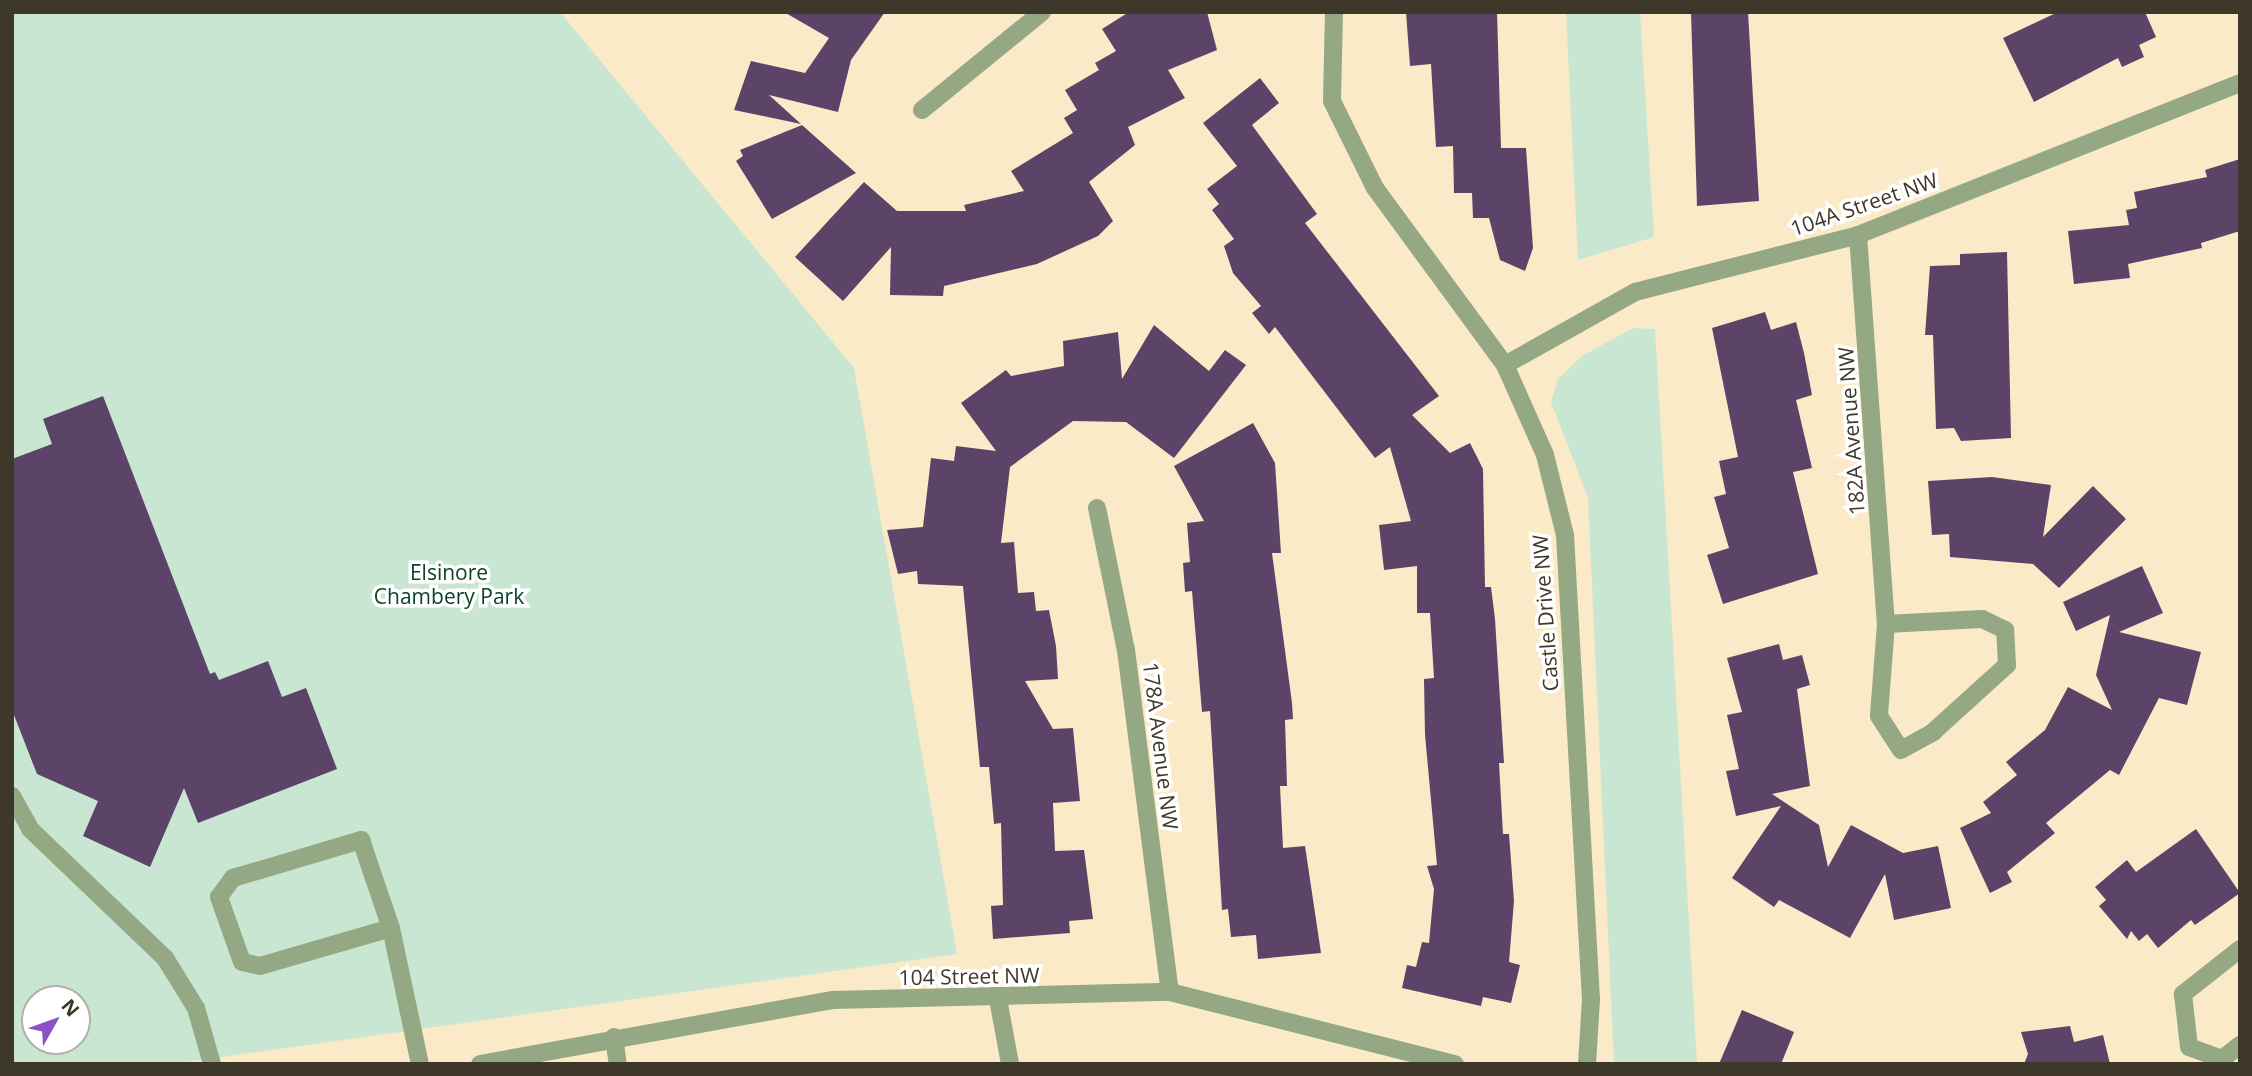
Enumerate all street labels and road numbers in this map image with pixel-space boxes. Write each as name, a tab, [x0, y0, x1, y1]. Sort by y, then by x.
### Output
street label: 104A Street NW	[1787, 167, 1941, 241]
street label: 182A Avenue NW	[1833, 346, 1869, 516]
street label: Castle Drive NW	[1527, 534, 1563, 692]
street label: 178A Avenue NW	[1138, 661, 1184, 831]
street label: 104 Street NW	[898, 962, 1040, 990]

